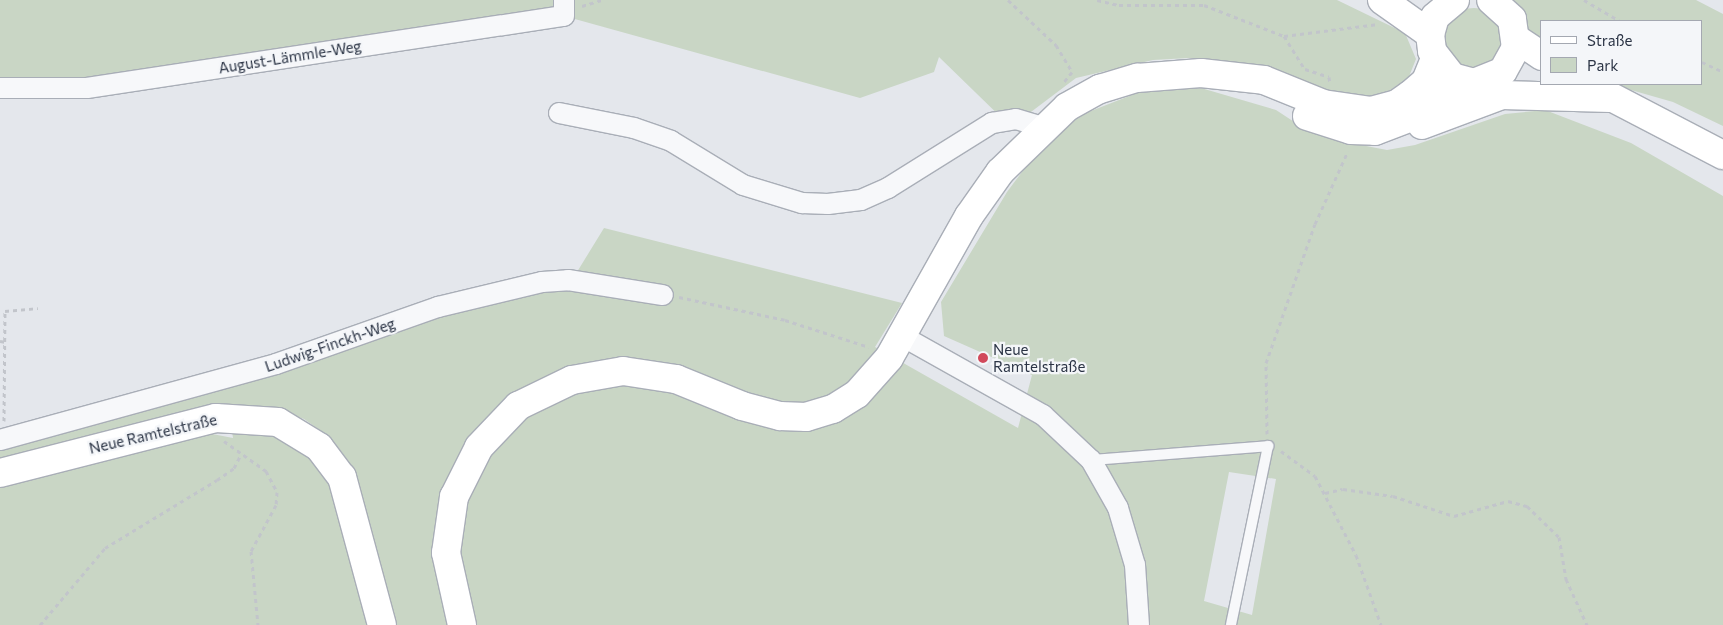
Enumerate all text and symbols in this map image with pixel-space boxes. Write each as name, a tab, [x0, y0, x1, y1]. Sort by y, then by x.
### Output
legend	[1540, 20, 1703, 85]
text: Straße	[1587, 31, 1633, 49]
street label: August-Lämmle-Weg	[217, 37, 363, 77]
text: Park	[1587, 56, 1618, 74]
street label: Ludwig-Finckh-Weg	[262, 314, 398, 376]
place label: Neue Ramtelstraße	[993, 340, 1085, 375]
marker: Neue Ramtelstraße	[977, 352, 989, 364]
street label: Neue Ramtelstraße	[87, 411, 219, 457]

